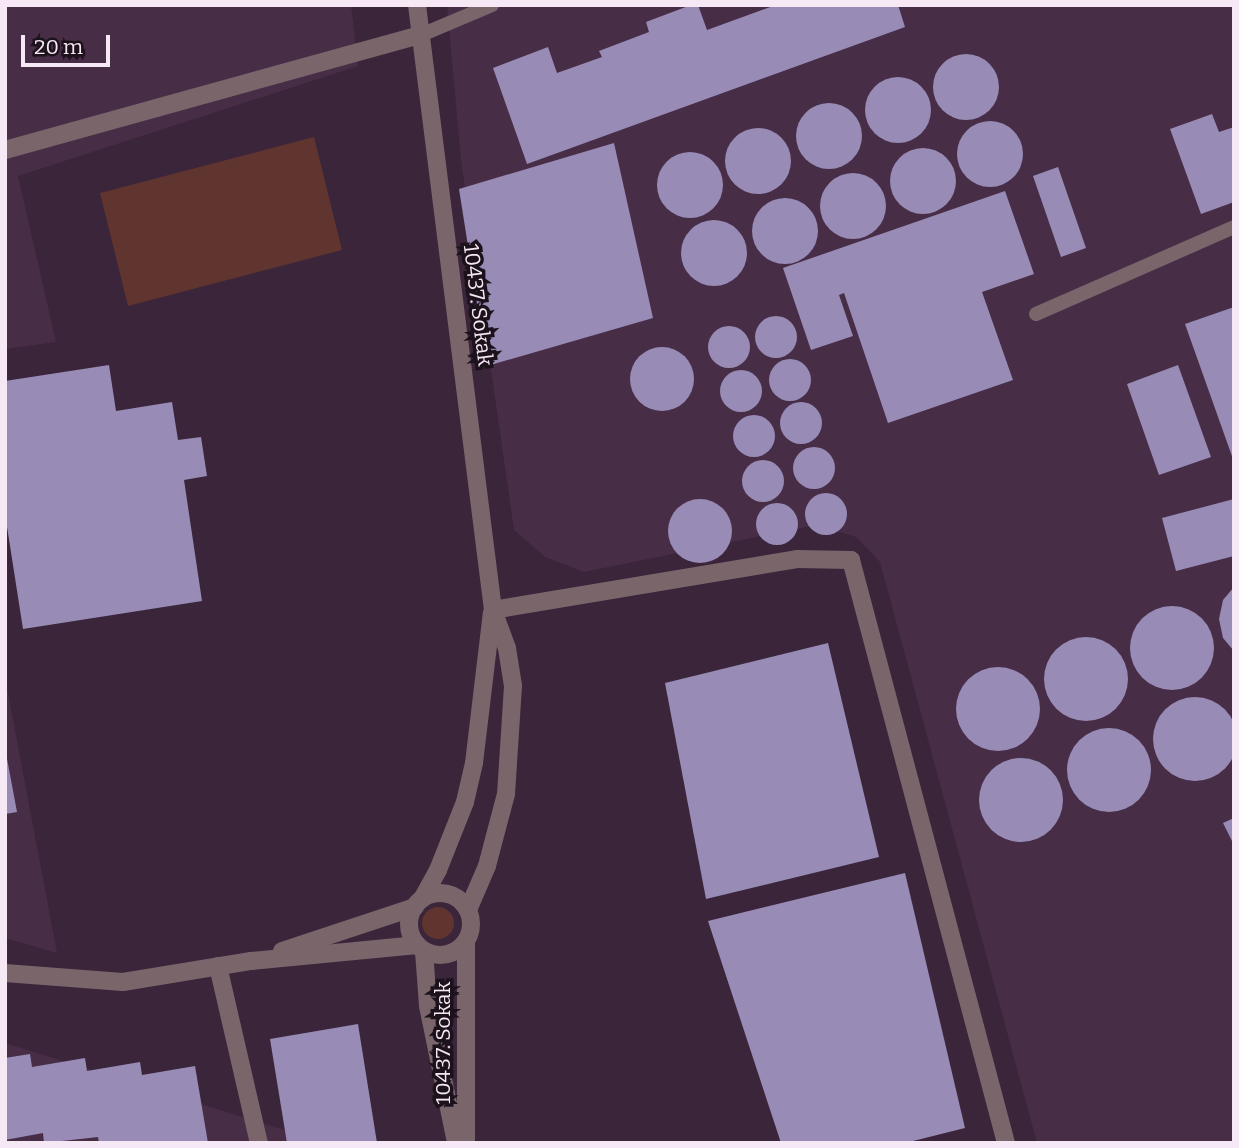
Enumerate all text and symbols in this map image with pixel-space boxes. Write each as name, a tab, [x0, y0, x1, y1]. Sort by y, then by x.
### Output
scale bar	[24, 21, 114, 65]
text: 20 m	[34, 34, 83, 60]
street label: 10437. Sokak	[458, 243, 498, 367]
street label: 10437. Sokak	[430, 982, 456, 1104]

